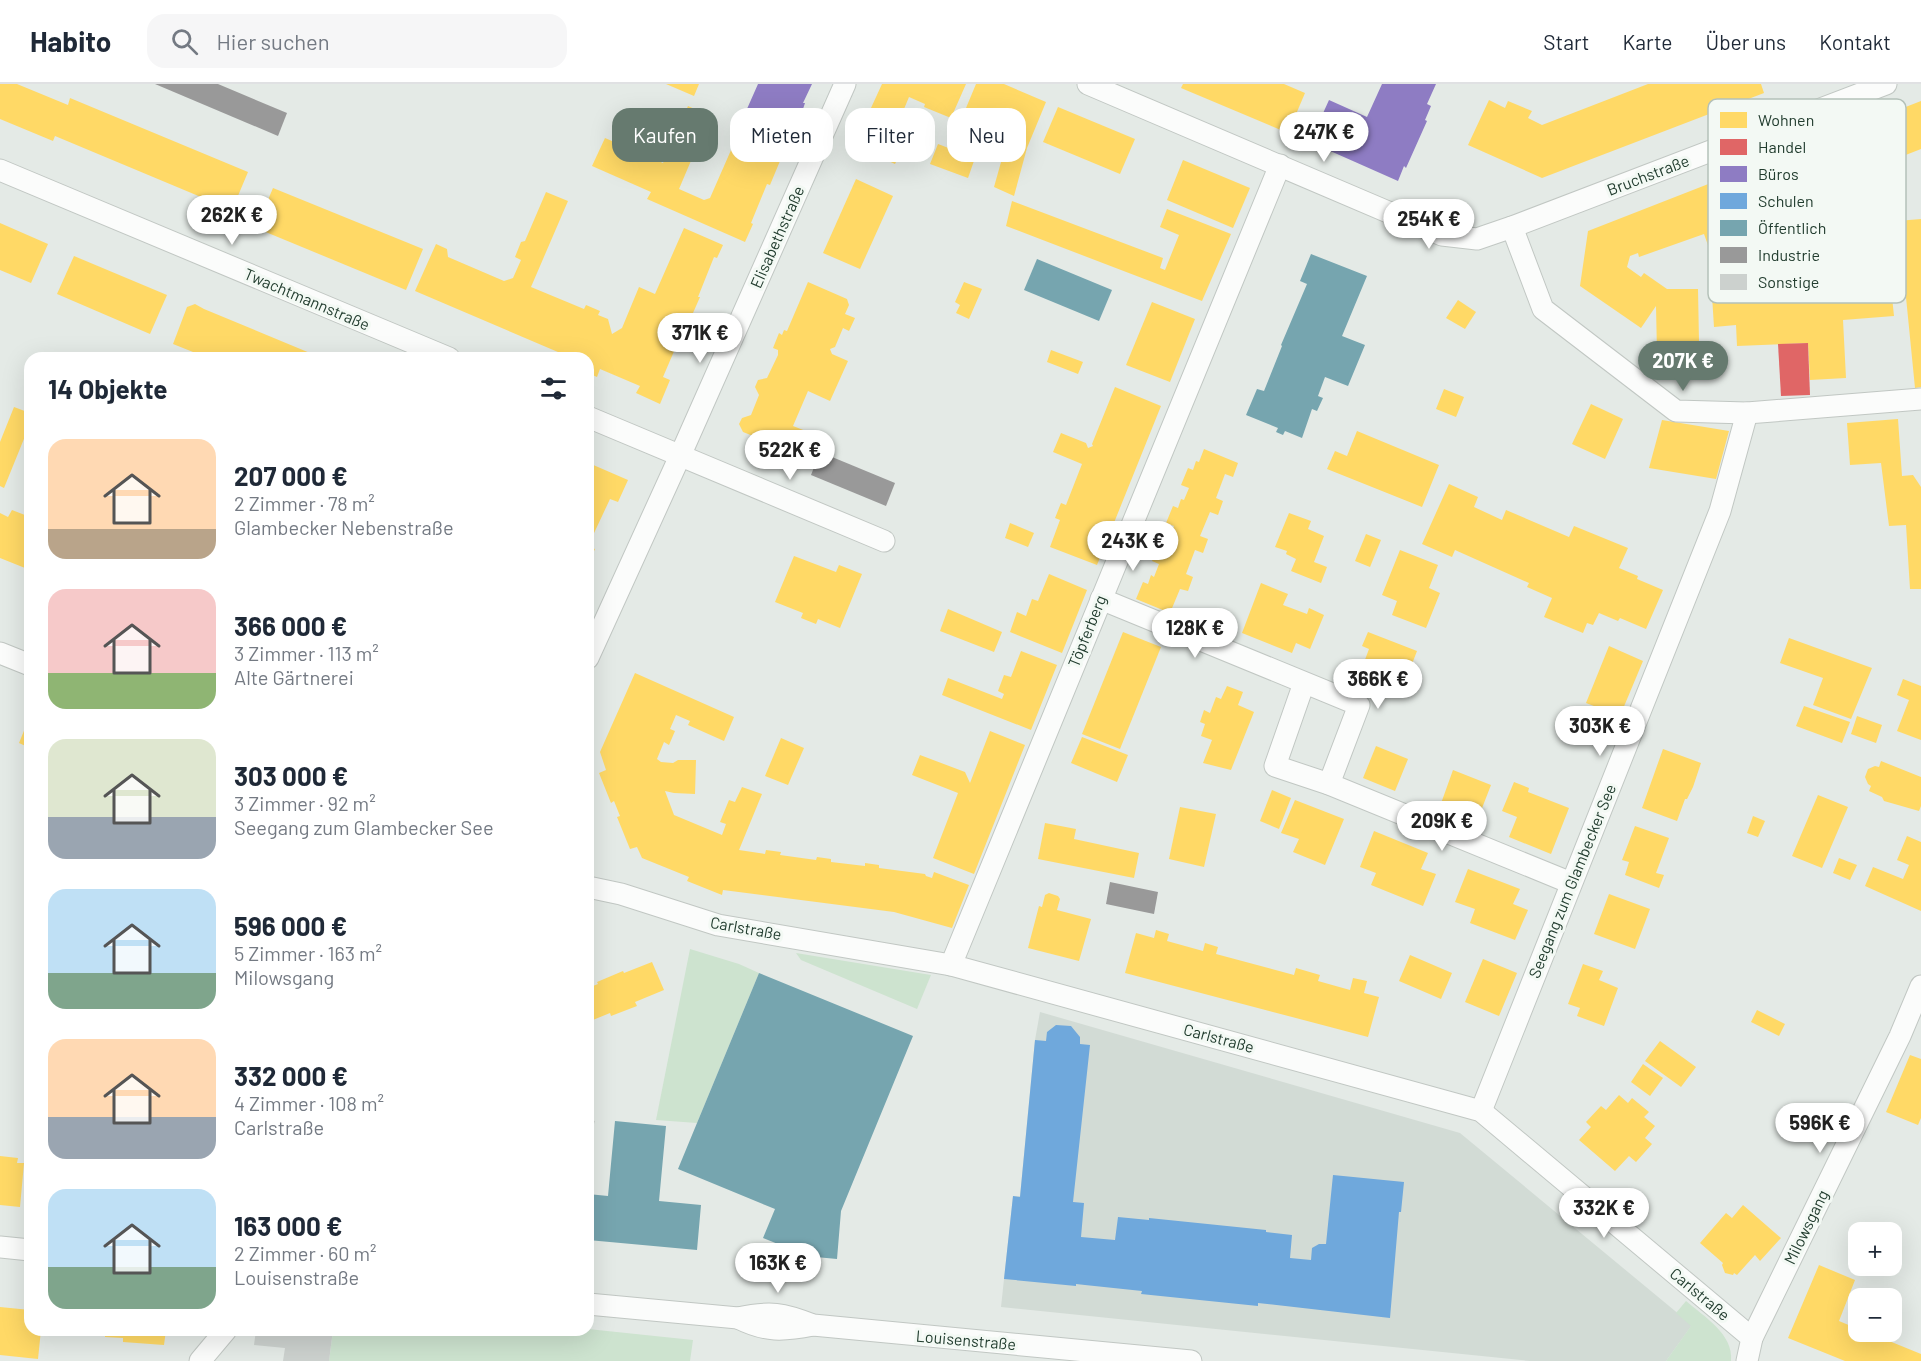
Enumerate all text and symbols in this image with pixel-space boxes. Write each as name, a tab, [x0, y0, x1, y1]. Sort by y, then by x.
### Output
search box	[147, 14, 567, 68]
text: Habito	[30, 24, 111, 58]
icon: search	[168, 25, 201, 58]
text: Hier suchen	[216, 28, 330, 54]
text: Start	[1543, 29, 1590, 54]
text: Karte	[1623, 29, 1673, 54]
text: Über uns	[1706, 29, 1786, 54]
text: Kontakt	[1819, 29, 1891, 54]
legend	[1708, 99, 1906, 303]
chip: Kaufen	[612, 108, 718, 162]
chip: Mieten	[730, 108, 833, 162]
chip: Filter	[845, 108, 935, 162]
chip: Neu	[947, 108, 1026, 162]
text: Wohnen	[1758, 110, 1814, 129]
pin: 247K €	[1275, 112, 1373, 163]
text: 247K €	[1294, 119, 1354, 143]
text: Handel	[1758, 137, 1806, 156]
street label: Bruchstraße	[1604, 150, 1692, 199]
text: Büros	[1758, 164, 1799, 183]
street label: Elisabethstraße	[746, 183, 808, 291]
text: Schulen	[1758, 191, 1814, 210]
pin: 262K €	[183, 195, 281, 246]
pin: 254K €	[1380, 199, 1478, 250]
text: 262K €	[201, 202, 263, 226]
text: 254K €	[1397, 206, 1461, 230]
text: Öffentlich	[1758, 218, 1826, 237]
text: Industrie	[1758, 245, 1820, 264]
street label: Twachtmannstraße	[242, 264, 373, 334]
text: Sonstige	[1758, 272, 1819, 291]
pin: 371K €	[651, 313, 749, 364]
text: 371K €	[671, 320, 729, 344]
pin: 207K €	[1634, 341, 1732, 392]
text: 207K €	[1652, 348, 1714, 372]
icon: filters	[537, 372, 570, 405]
text: 14 Objekte	[48, 373, 168, 404]
pin: 522K €	[741, 430, 839, 481]
text: 522K €	[759, 437, 821, 461]
text: 207 000 €	[234, 460, 348, 491]
icon: home	[96, 463, 168, 535]
text: 2 Zimmer · 78 m²	[234, 491, 375, 515]
text: Glambecker Nebenstraße	[234, 515, 454, 539]
pin: 243K €	[1084, 521, 1182, 572]
text: 243K €	[1101, 528, 1165, 552]
street label: Töpferberg	[1063, 592, 1110, 670]
pin: 128K €	[1146, 608, 1244, 659]
text: 366 000 €	[234, 610, 347, 641]
icon: home	[96, 613, 168, 685]
text: 128K €	[1166, 615, 1224, 639]
text: 3 Zimmer · 113 m²	[234, 641, 379, 665]
pin: 366K €	[1329, 659, 1427, 710]
text: Alte Gärtnerei	[234, 665, 354, 689]
text: 366K €	[1347, 666, 1409, 690]
pin: 303K €	[1551, 706, 1649, 757]
text: 303K €	[1569, 713, 1631, 737]
text: 303 000 €	[234, 760, 348, 791]
icon: home	[96, 763, 168, 835]
street label: Seegang zum Glambecker See	[1524, 781, 1619, 981]
text: 3 Zimmer · 92 m²	[234, 791, 376, 815]
pin: 209K €	[1393, 801, 1491, 852]
text: 209K €	[1411, 808, 1473, 832]
text: Seegang zum Glambecker See	[234, 815, 494, 839]
text: 596 000 €	[234, 910, 347, 941]
street label: Carlstraße	[709, 912, 783, 943]
icon: home	[96, 913, 168, 985]
text: 5 Zimmer · 163 m²	[234, 941, 382, 965]
text: Milowsgang	[234, 965, 334, 989]
street label: Carlstraße	[1182, 1019, 1256, 1056]
text: 332 000 €	[234, 1060, 348, 1091]
icon: home	[96, 1063, 168, 1135]
text: 4 Zimmer · 108 m²	[234, 1091, 384, 1115]
pin: 596K €	[1771, 1103, 1869, 1154]
text: 596K €	[1789, 1110, 1851, 1134]
text: Carlstraße	[234, 1115, 324, 1139]
street label: Milowsgang	[1779, 1187, 1832, 1267]
pin: 332K €	[1555, 1188, 1653, 1239]
text: 332K €	[1573, 1195, 1635, 1219]
text: 163 000 €	[234, 1210, 343, 1241]
icon: home	[96, 1213, 168, 1285]
map controls	[1848, 1222, 1902, 1342]
button: +	[1848, 1222, 1902, 1276]
text: 2 Zimmer · 60 m²	[234, 1241, 377, 1265]
pin: 163K €	[729, 1243, 827, 1294]
text: 163K €	[749, 1250, 807, 1274]
street label: Carlstraße	[1667, 1263, 1734, 1324]
text: Louisenstraße	[234, 1265, 359, 1289]
button: −	[1848, 1288, 1902, 1342]
street label: Louisenstraße	[915, 1326, 1017, 1353]

